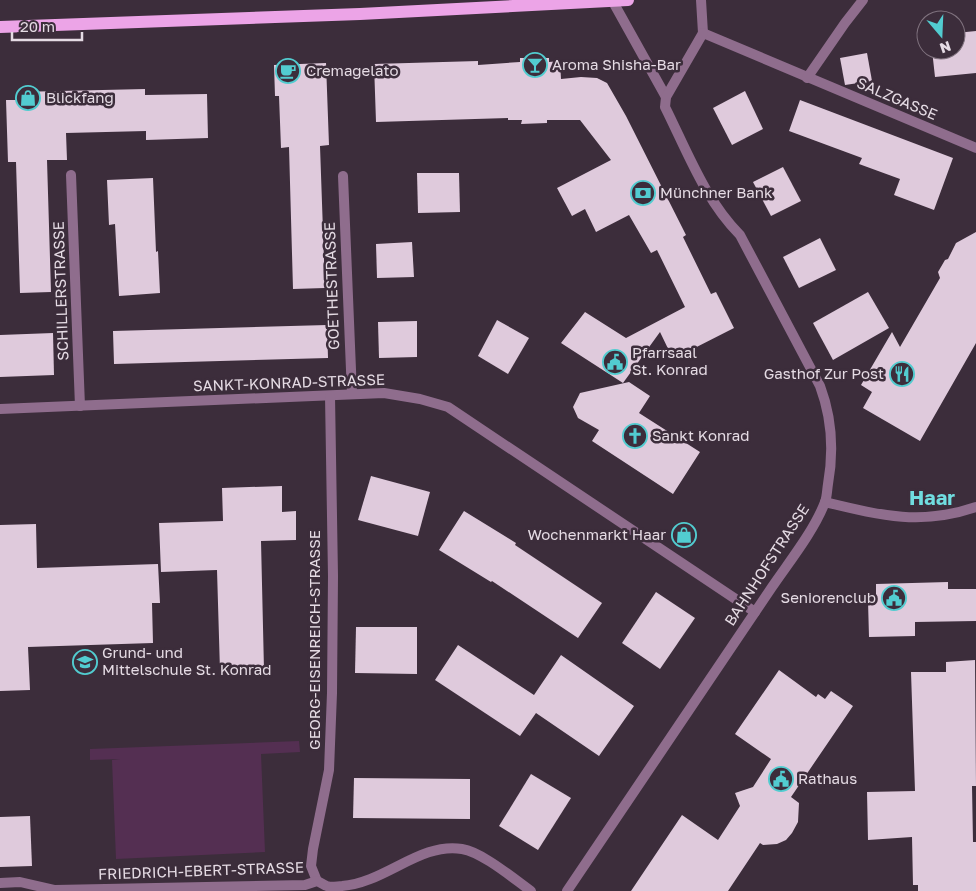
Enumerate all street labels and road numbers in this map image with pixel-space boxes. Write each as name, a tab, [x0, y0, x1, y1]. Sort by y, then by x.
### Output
street label: SALZGASSE	[854, 73, 940, 123]
street label: SCHILLERSTRASSE	[49, 221, 71, 361]
street label: GOETHESTRASSE	[320, 222, 342, 350]
street label: SANKT-KONRAD-STRASSE	[193, 370, 385, 394]
street label: BAHNHOFSTRASSE	[720, 500, 812, 629]
street label: GEORG-EISENREICH-STRASSE	[305, 530, 323, 750]
street label: FRIEDRICH-EBERT-STRASSE	[98, 857, 304, 883]

